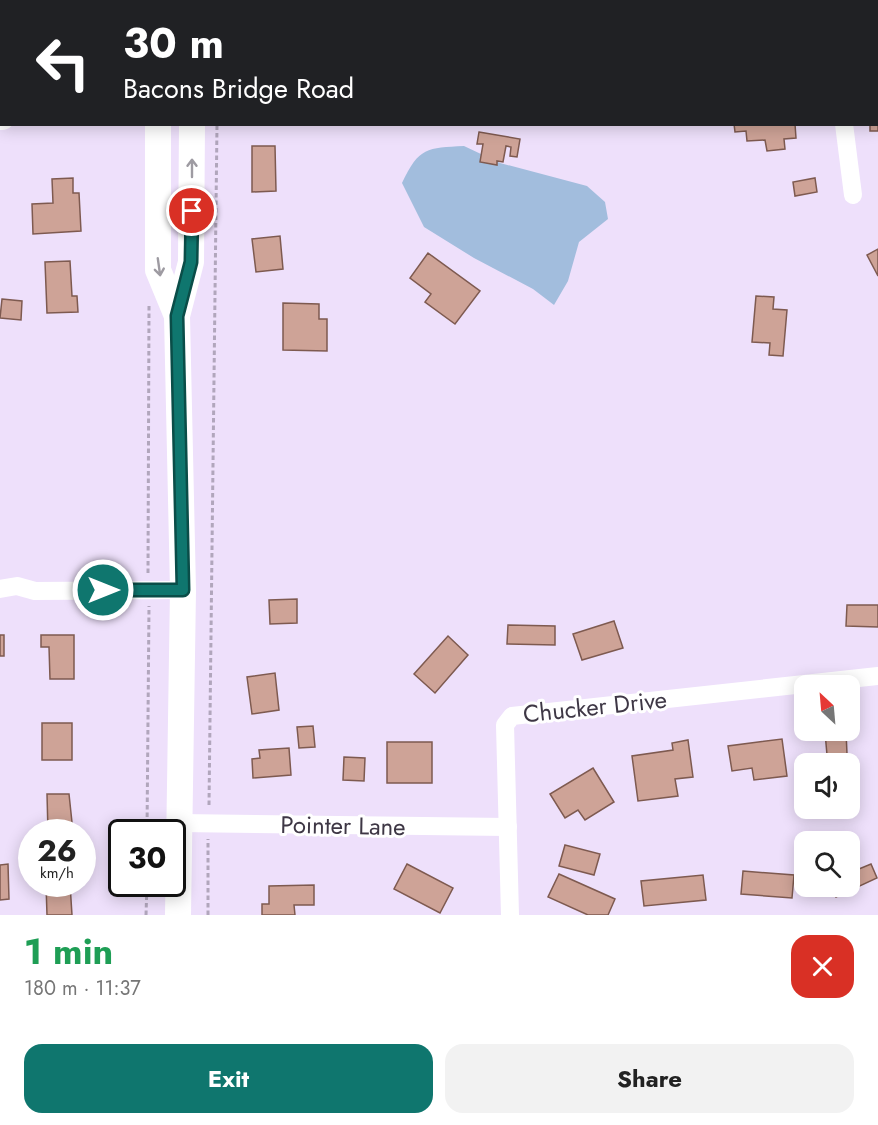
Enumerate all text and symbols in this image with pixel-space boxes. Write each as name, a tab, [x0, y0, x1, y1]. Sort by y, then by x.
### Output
text: 30 m	[123, 13, 224, 74]
icon: left	[24, 24, 102, 102]
text: Bacons Bridge Road	[123, 69, 354, 108]
one-way arrow	[186, 158, 198, 178]
pin	[166, 185, 217, 236]
icon: arrive	[175, 194, 208, 227]
one-way arrow	[154, 256, 165, 276]
position arrow	[71, 558, 135, 622]
north arrow	[794, 675, 860, 741]
map controls	[794, 675, 860, 897]
street label: Chucker Drive	[521, 682, 669, 731]
button: sound	[794, 753, 860, 819]
street label: Pointer Lane	[280, 807, 406, 844]
speed limit sign: 30	[108, 819, 186, 897]
text: 26	[37, 829, 77, 872]
button: search	[794, 831, 860, 897]
text: km/h	[40, 862, 74, 884]
text: 1 min	[24, 925, 113, 977]
button: close	[791, 935, 854, 998]
text: 180 m · 11:37	[24, 974, 141, 1003]
button: Exit	[24, 1044, 433, 1113]
button: Share	[445, 1044, 854, 1113]

